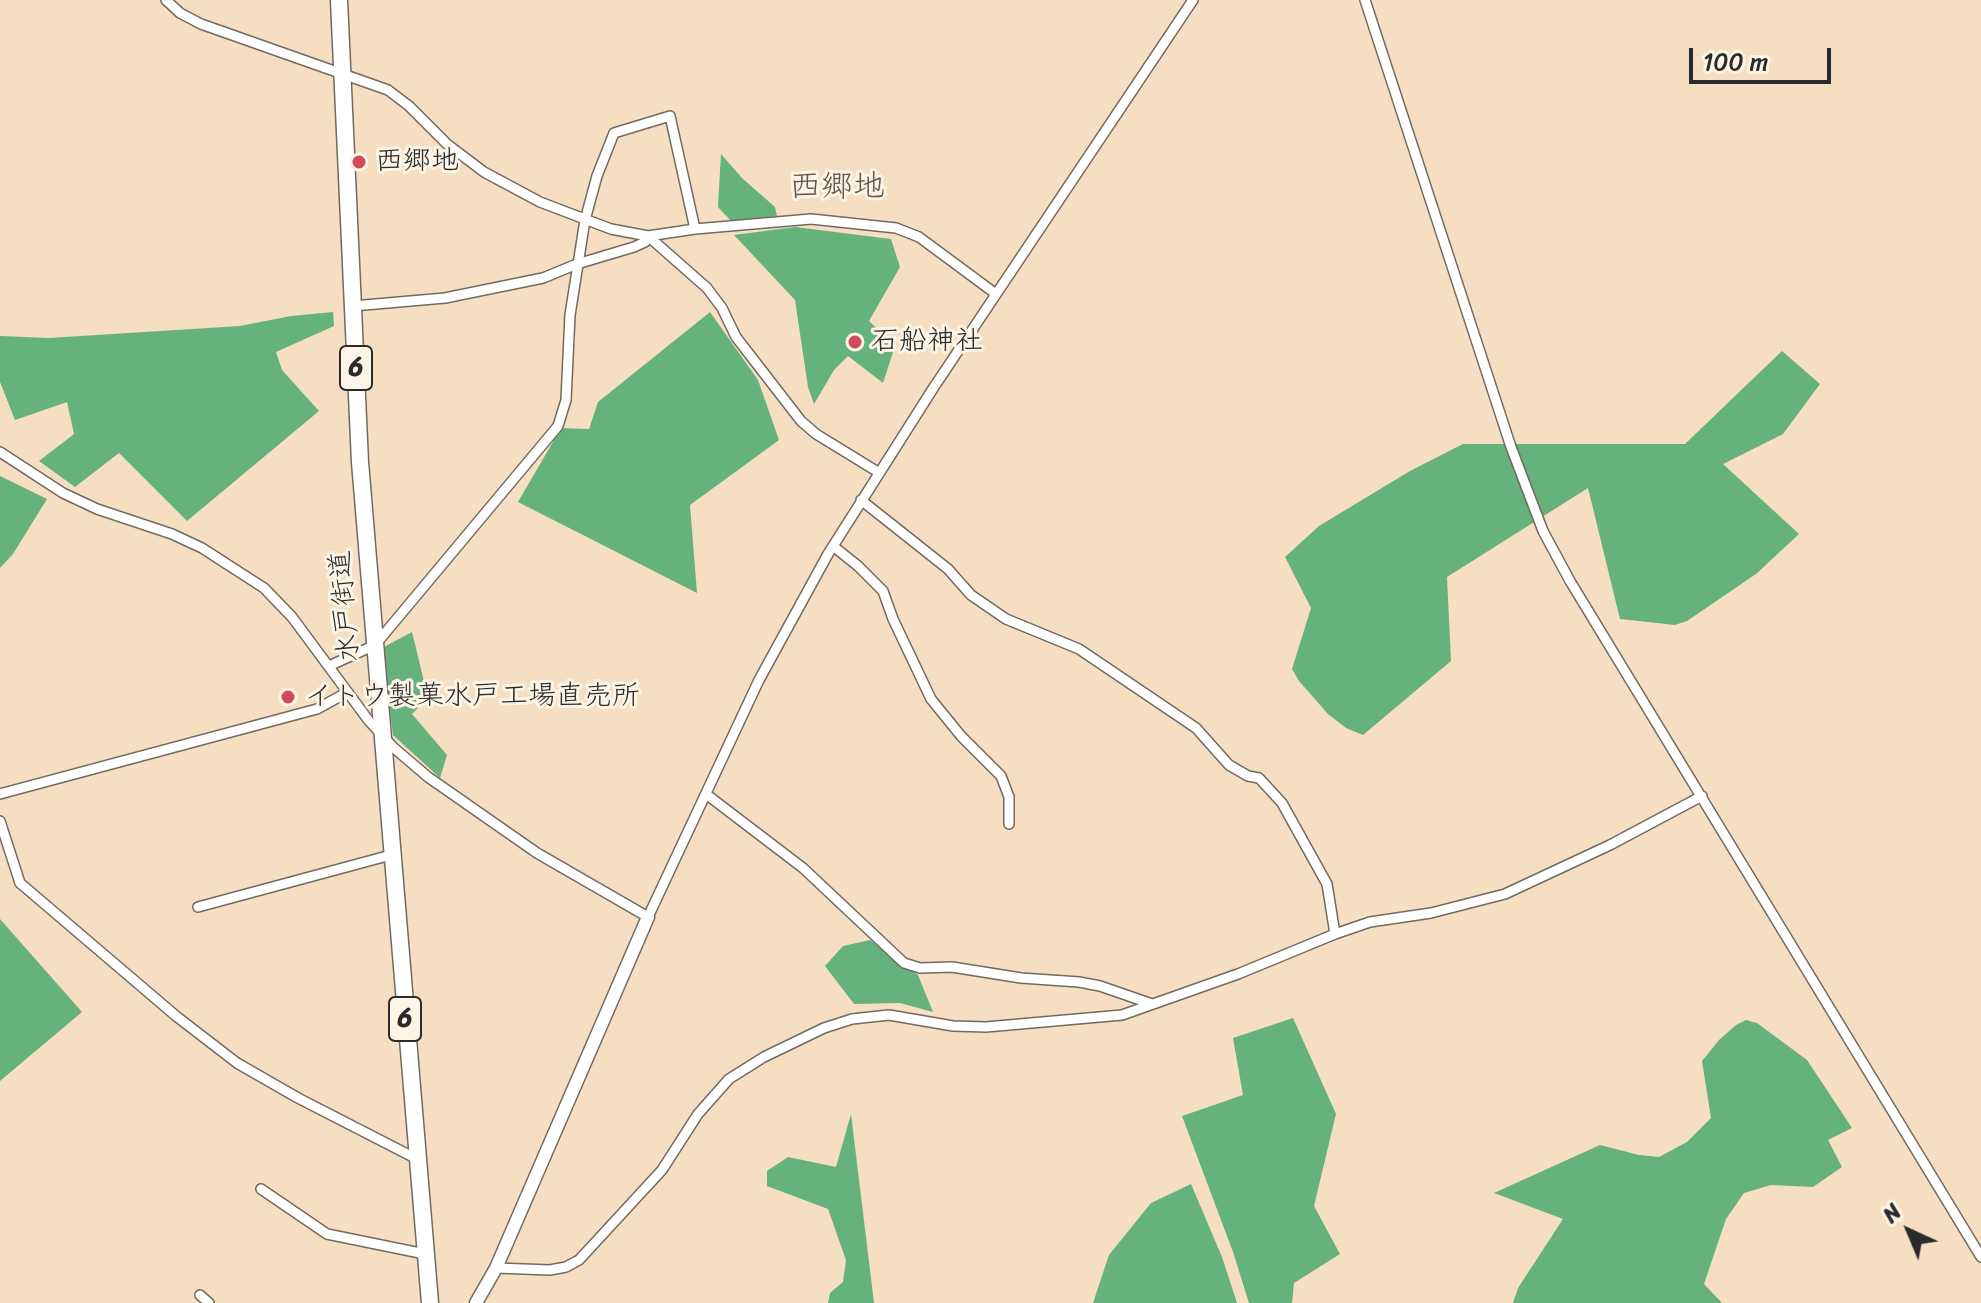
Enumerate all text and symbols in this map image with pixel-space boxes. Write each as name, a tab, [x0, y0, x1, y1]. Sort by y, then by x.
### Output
scale bar	[1693, 32, 1835, 82]
text: 100 m	[1703, 41, 1768, 83]
place label: 西郷地	[375, 145, 459, 179]
marker: 西郷地	[350, 153, 368, 171]
district label: 西郷地	[789, 169, 885, 207]
place label: 石船神社	[871, 325, 983, 359]
marker: 石船神社	[846, 333, 864, 351]
road number: 6	[340, 346, 372, 390]
street label: 水戸街道	[324, 549, 368, 663]
place label: イトウ製菓水戸工場直売所	[304, 680, 640, 714]
marker: イトウ製菓水戸工場直売所	[279, 688, 297, 706]
road number: 6	[389, 997, 421, 1041]
north arrow	[1869, 1191, 1949, 1271]
text: N	[1873, 1194, 1911, 1233]

